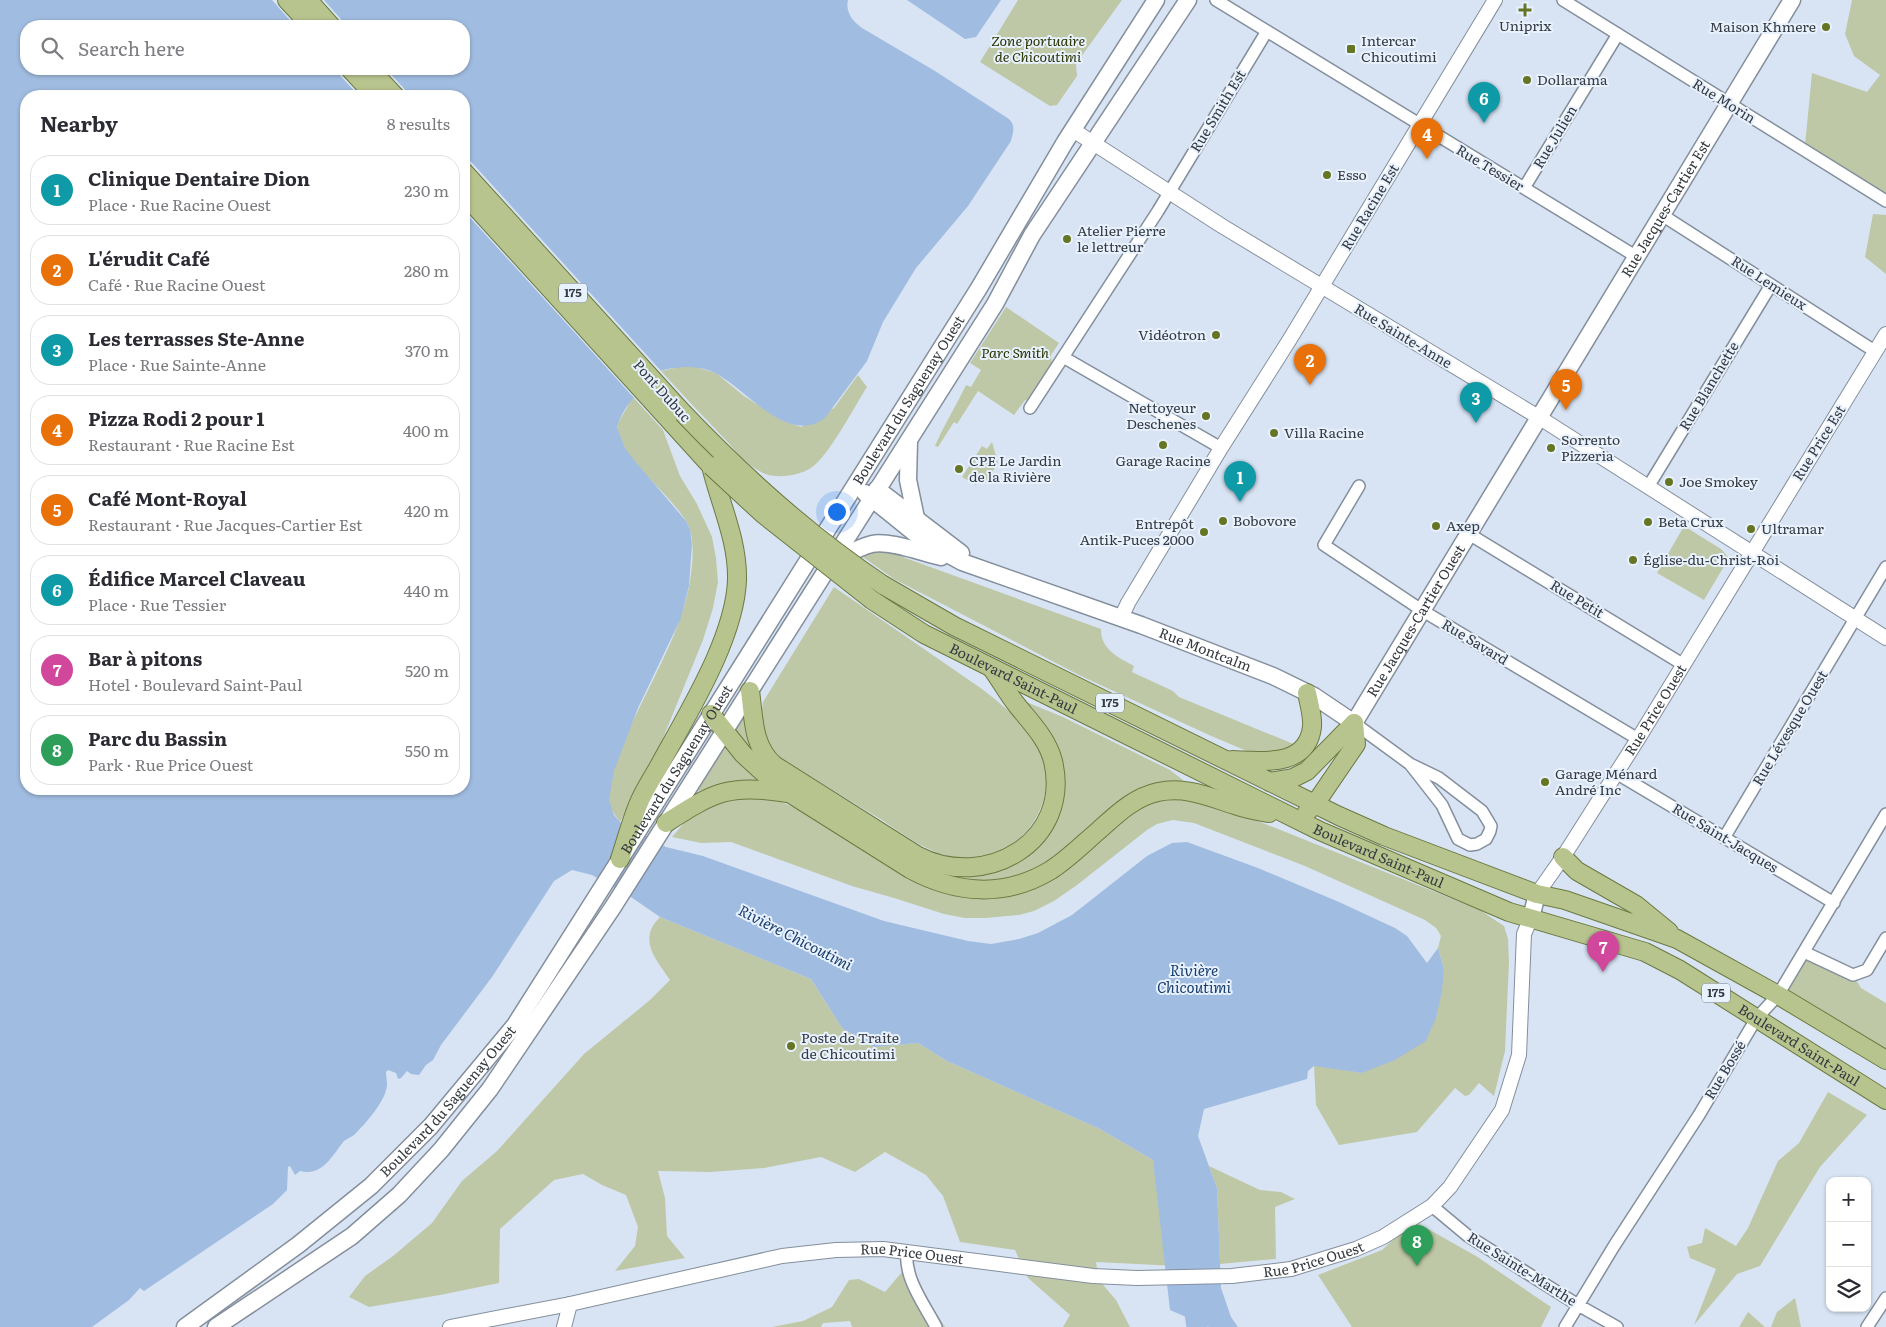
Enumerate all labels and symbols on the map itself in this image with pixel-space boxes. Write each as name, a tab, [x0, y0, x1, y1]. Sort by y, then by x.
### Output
marker: Uniprix	[1519, 4, 1531, 16]
place label: Uniprix	[1499, 15, 1551, 35]
place label: Maison Khmere	[1710, 16, 1816, 36]
marker: Maison Khmere	[1820, 21, 1832, 33]
park label: Zone portuaire de Chicoutimi	[991, 30, 1085, 66]
place label: Intercar Chicoutimi	[1361, 30, 1437, 66]
marker: Intercar Chicoutimi	[1345, 43, 1357, 55]
street label: Rue Smith Est	[1185, 65, 1250, 156]
place label: Dollarama	[1537, 69, 1608, 89]
street label: Rue Morin	[1689, 73, 1760, 127]
marker: Dollarama	[1521, 74, 1533, 86]
pin: 6	[1468, 82, 1500, 123]
street label: Rue Julien	[1527, 101, 1581, 172]
pin: 4	[1411, 118, 1443, 159]
street label: Rue Jacques-Cartier Est	[1616, 135, 1714, 280]
street label: Rue Tessier	[1453, 139, 1529, 195]
street label: Rue Racine Est	[1335, 159, 1403, 253]
place label: Esso	[1337, 164, 1367, 184]
marker: Esso	[1321, 169, 1333, 181]
place label: Atelier Pierre le lettreur	[1077, 220, 1166, 256]
marker: Atelier Pierre le lettreur	[1061, 233, 1073, 245]
street label: Rue Lemieux	[1728, 250, 1811, 314]
road number: 175	[559, 284, 587, 302]
street label: Rue Sainte-Anne	[1351, 298, 1456, 372]
street label: Boulevard du Saguenay Ouest	[847, 311, 969, 488]
place label: Vidéotron	[1138, 324, 1206, 344]
marker: Vidéotron	[1210, 329, 1222, 341]
street label: Rue Blanchette	[1674, 337, 1743, 434]
park label: Parc Smith	[981, 342, 1050, 362]
pin: 2	[1294, 344, 1326, 385]
street label: Pont Dubuc	[629, 355, 696, 426]
pin: 5	[1550, 369, 1582, 410]
pin: 3	[1460, 382, 1492, 423]
place label: Nettoyeur Deschenes	[1126, 397, 1196, 433]
street label: Rue Price Est	[1787, 400, 1850, 484]
marker: Nettoyeur Deschenes	[1200, 410, 1212, 422]
place label: Villa Racine	[1284, 422, 1364, 442]
marker: Villa Racine	[1268, 427, 1280, 439]
place label: Sorrento Pizzeria	[1561, 429, 1620, 465]
marker: Garage Racine	[1157, 439, 1169, 451]
marker: Sorrento Pizzeria	[1545, 442, 1557, 454]
place label: CPE Le Jardin de la Rivière	[969, 450, 1062, 486]
place label: Garage Racine	[1115, 450, 1211, 470]
pin: 1	[1224, 461, 1256, 502]
marker: CPE Le Jardin de la Rivière	[953, 463, 965, 475]
place label: Joe Smokey	[1679, 471, 1759, 491]
marker: Joe Smokey	[1663, 476, 1675, 488]
your location	[824, 499, 850, 525]
place label: Bobovore	[1233, 510, 1296, 530]
place label: Beta Crux	[1658, 511, 1723, 531]
place label: Entrepôt Antik-Puces 2000	[1080, 513, 1194, 549]
marker: Bobovore	[1217, 515, 1229, 527]
place label: Axep	[1446, 515, 1480, 535]
marker: Beta Crux	[1642, 516, 1654, 528]
place label: Ultramar	[1761, 518, 1824, 538]
marker: Axep	[1430, 520, 1442, 532]
marker: Ultramar	[1745, 523, 1757, 535]
marker: Entrepôt Antik-Puces 2000	[1198, 526, 1210, 538]
street label: Rue Jacques-Cartier Ouest	[1361, 540, 1469, 700]
place label: Église-du-Christ-Roi	[1643, 549, 1779, 569]
marker: Église-du-Christ-Roi	[1627, 554, 1639, 566]
street label: Rue Petit	[1547, 574, 1608, 622]
street label: Rue Savard	[1439, 613, 1513, 669]
street label: Rue Montcalm	[1156, 622, 1255, 676]
street label: Boulevard Saint-Paul	[947, 637, 1081, 718]
street label: Rue Price Ouest	[1619, 660, 1691, 759]
street label: Rue Lévesque Ouest	[1747, 666, 1832, 789]
street label: Boulevard du Saguenay Ouest	[615, 680, 737, 857]
road number: 175	[1096, 694, 1124, 712]
place label: Garage Ménard André Inc	[1555, 763, 1658, 799]
marker: Garage Ménard André Inc	[1539, 776, 1551, 788]
street label: Rue Saint-Jacques	[1669, 798, 1782, 877]
street label: Boulevard Saint-Paul	[1310, 818, 1448, 892]
water label: Rivière Chicoutimi	[735, 898, 857, 976]
pin: 7	[1587, 931, 1619, 972]
water label: Rivière Chicoutimi	[1157, 958, 1232, 998]
road number: 175	[1702, 984, 1730, 1002]
street label: Boulevard Saint-Paul	[1735, 998, 1865, 1090]
street label: Boulevard du Saguenay Ouest	[375, 1020, 520, 1181]
place label: Poste de Traite de Chicoutimi	[801, 1027, 899, 1063]
street label: Rue Bossé	[1699, 1036, 1750, 1103]
marker: Poste de Traite de Chicoutimi	[785, 1040, 797, 1052]
pin: 8	[1401, 1225, 1433, 1266]
street label: Rue Sainte-Marthe	[1464, 1226, 1581, 1310]
street label: Rue Price Ouest	[1262, 1236, 1367, 1281]
street label: Rue Price Ouest	[860, 1238, 965, 1268]

